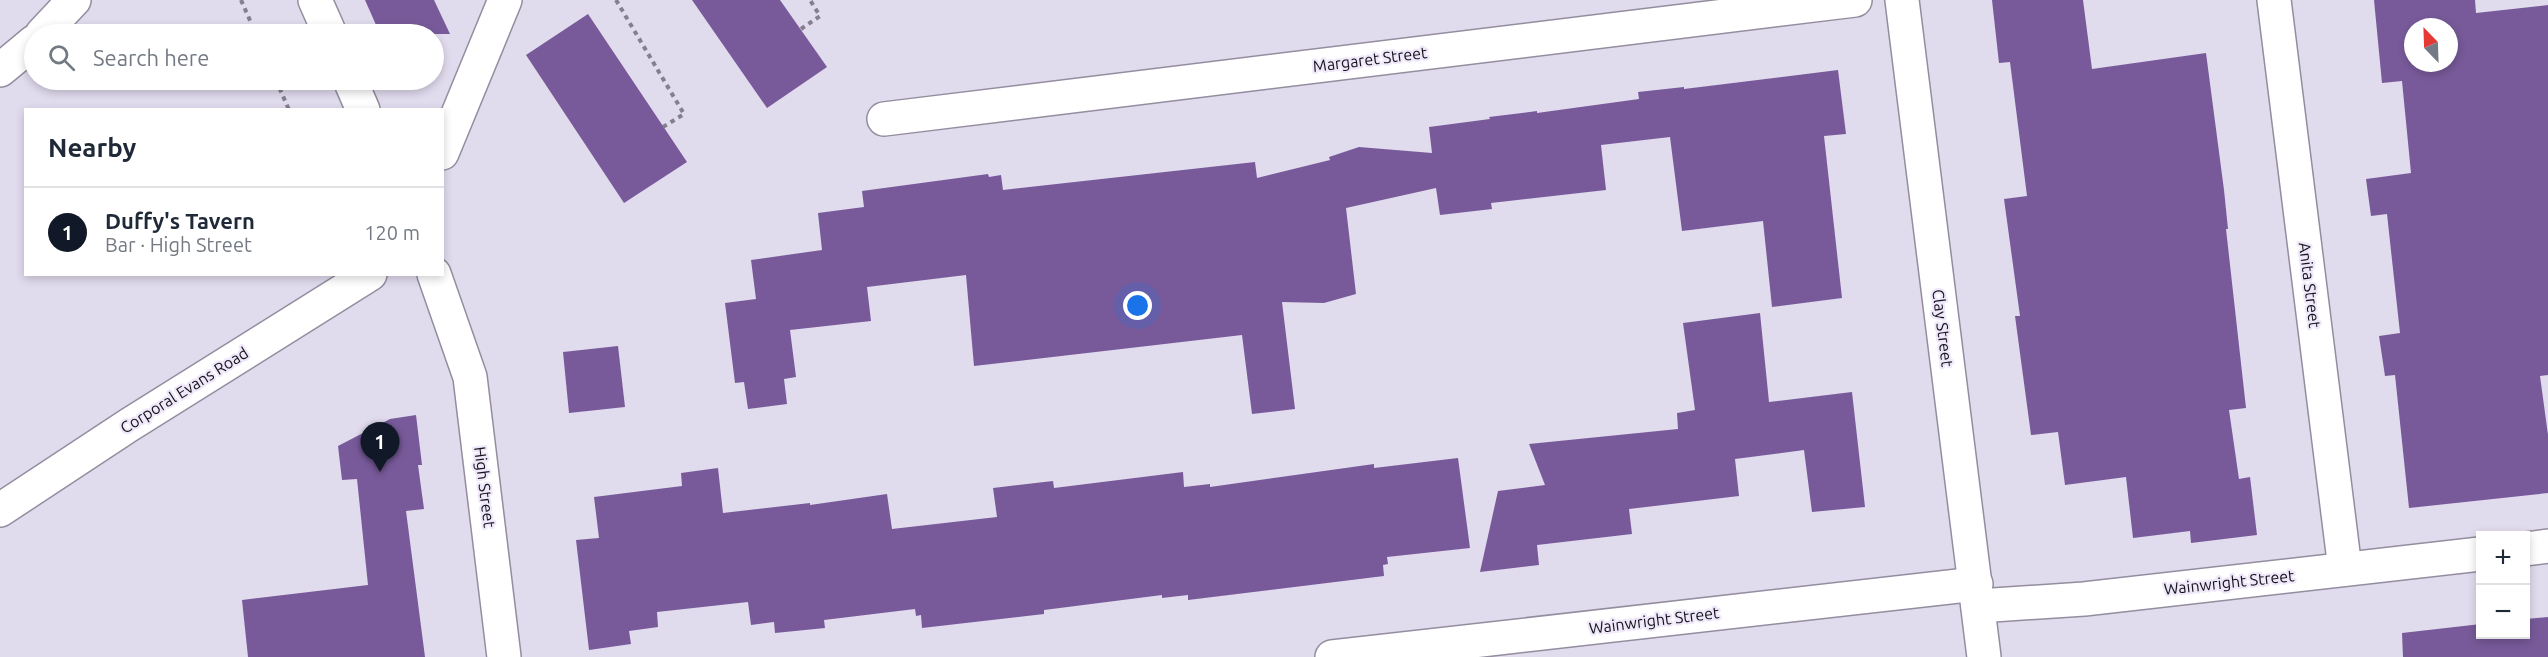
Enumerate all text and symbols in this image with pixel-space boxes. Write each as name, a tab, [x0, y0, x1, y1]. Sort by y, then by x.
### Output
north arrow	[2404, 18, 2458, 72]
search box	[24, 24, 444, 90]
icon: search	[45, 41, 78, 74]
street label: Margaret Street	[1312, 43, 1429, 75]
text: Search here	[93, 45, 209, 70]
text: Nearby	[48, 133, 136, 162]
text: Duffy's Tavern	[105, 208, 255, 233]
text: 1	[62, 221, 73, 244]
text: 120 m	[364, 221, 420, 244]
text: Bar · High Street	[105, 233, 252, 256]
street label: Anita Street	[2296, 241, 2324, 330]
street label: Clay Street	[1929, 288, 1957, 369]
your location	[1123, 291, 1152, 320]
street label: Corporal Evans Road	[117, 343, 251, 437]
pin: 1	[360, 422, 400, 472]
street label: High Street	[471, 445, 499, 529]
map controls	[2476, 531, 2530, 639]
button: +	[2476, 531, 2530, 585]
street label: Wainwright Street	[2163, 566, 2296, 598]
button: −	[2476, 585, 2530, 639]
street label: Wainwright Street	[1588, 603, 1721, 637]

